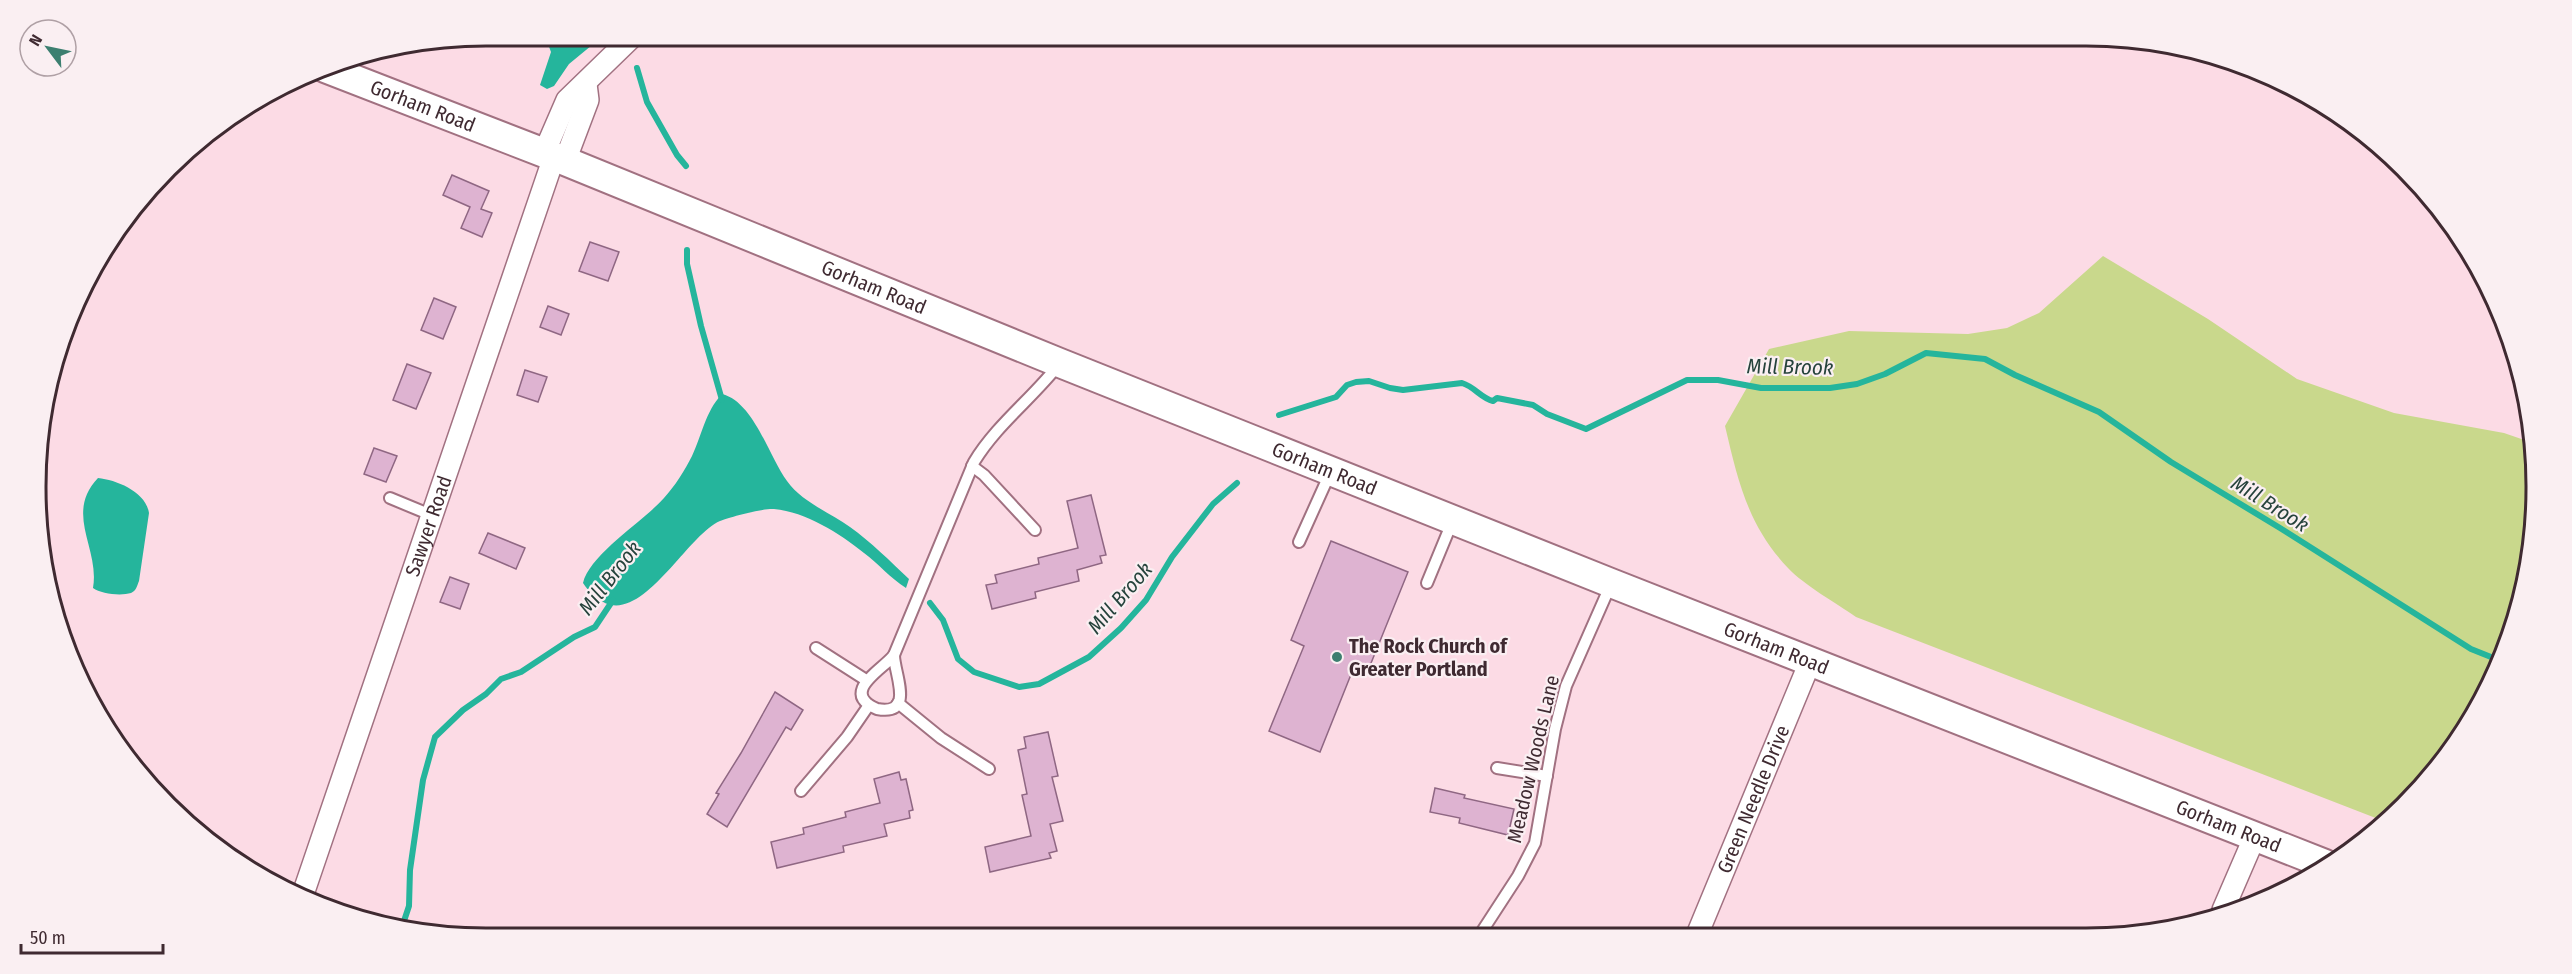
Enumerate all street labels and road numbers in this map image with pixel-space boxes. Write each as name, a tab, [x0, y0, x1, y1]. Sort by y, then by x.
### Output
street label: Gorham Road	[367, 75, 479, 137]
street label: Gorham Road	[818, 255, 930, 319]
street label: Gorham Road	[1269, 437, 1381, 500]
street label: Sawyer Road	[400, 473, 457, 579]
street label: Gorham Road	[1720, 617, 1832, 680]
street label: Meadow Woods Lane	[1502, 673, 1564, 845]
street label: Green Needle Drive	[1712, 722, 1794, 877]
street label: Gorham Road	[2173, 795, 2285, 858]

